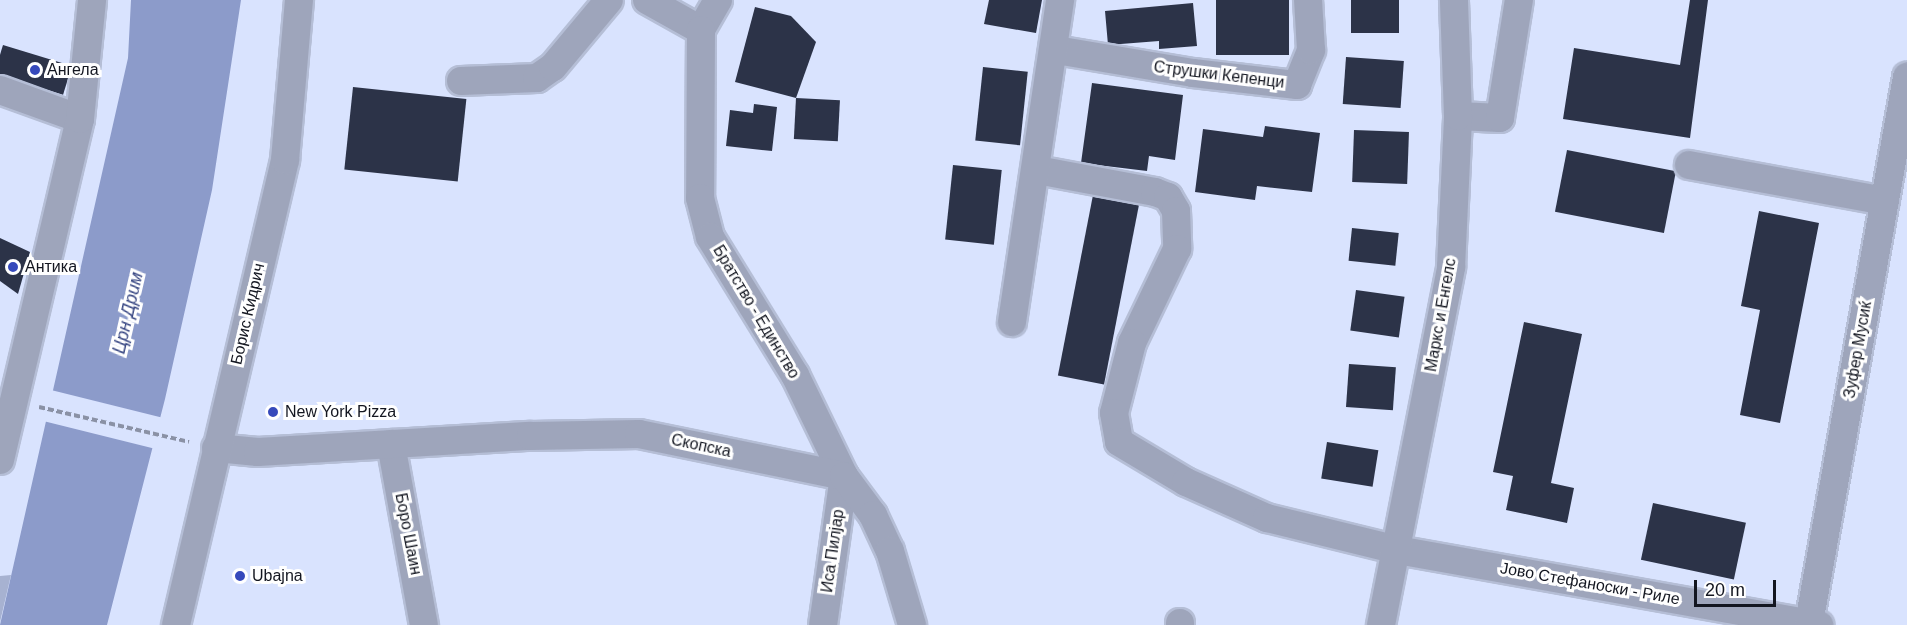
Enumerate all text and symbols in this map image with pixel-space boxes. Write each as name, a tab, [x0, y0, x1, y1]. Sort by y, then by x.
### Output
street label: Струшки Кепенци	[1153, 57, 1285, 93]
place label: Ангела	[47, 60, 99, 80]
marker: Ангела	[28, 63, 42, 77]
street label: Братство - Единство	[709, 242, 803, 382]
place label: Aнтика	[25, 257, 77, 277]
street label: Маркс и Енгелс	[1422, 257, 1460, 373]
marker: Aнтика	[6, 260, 20, 274]
street label: Борис Кидрич	[227, 261, 269, 367]
water label: Црн Дрим	[108, 270, 148, 356]
street label: Зуфер Мусиќ	[1840, 300, 1876, 400]
place label: New York Pizza	[285, 402, 396, 422]
marker: New York Pizza	[266, 405, 280, 419]
street label: Скопска	[669, 430, 733, 462]
street label: Боро Шаин	[391, 491, 425, 577]
street label: Иса Пилјар	[818, 508, 848, 594]
street label: Јово Стефаноски - Риле	[1499, 559, 1681, 609]
place label: Ubajna	[252, 566, 303, 586]
scale bar	[1697, 568, 1780, 606]
marker: Ubajna	[233, 569, 247, 583]
text: 20 m	[1705, 580, 1745, 600]

